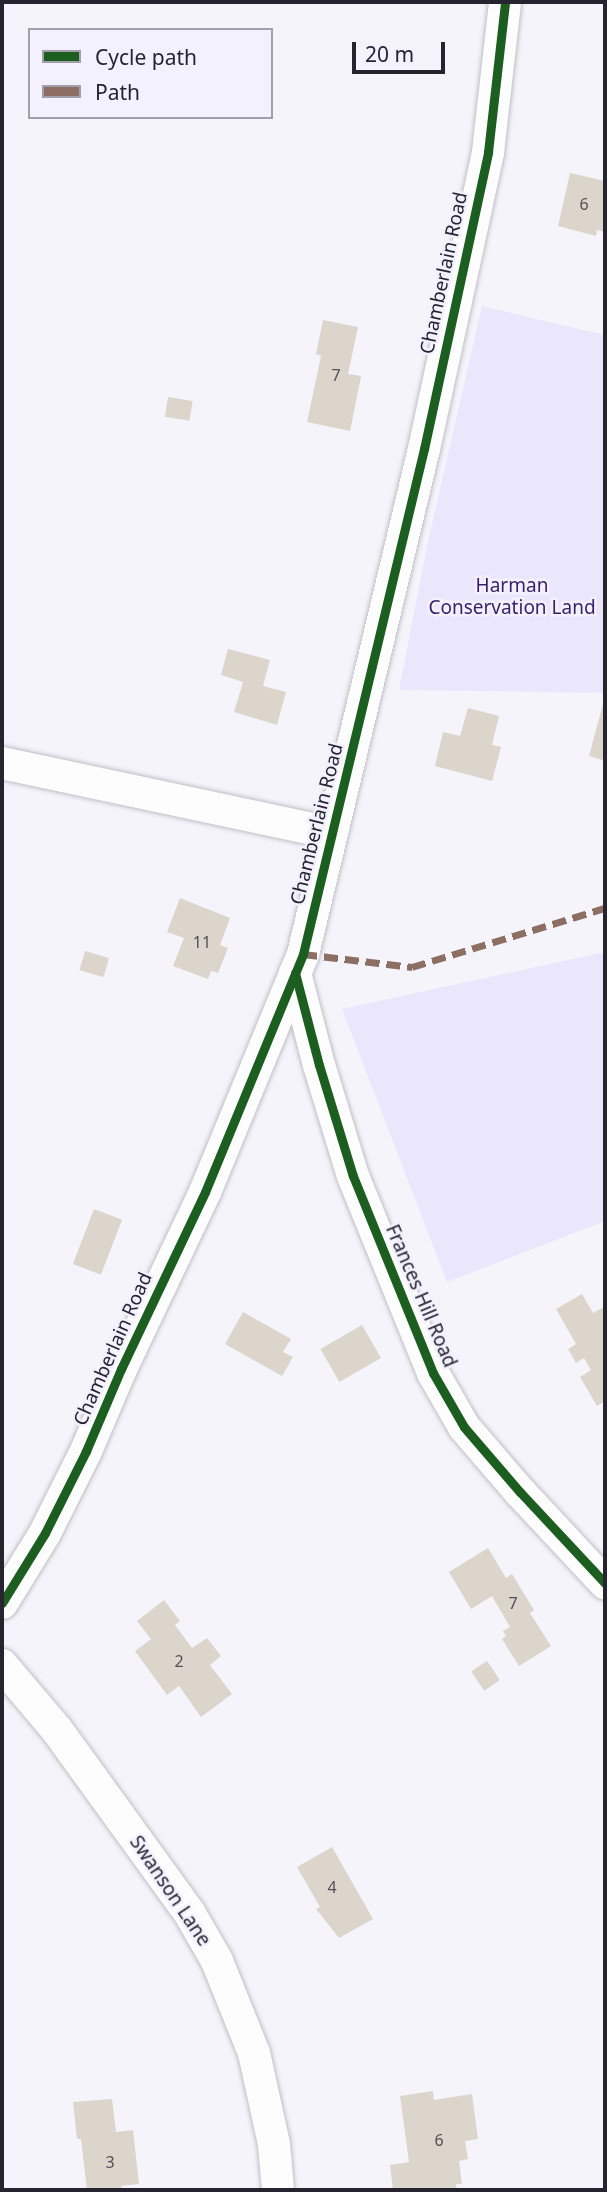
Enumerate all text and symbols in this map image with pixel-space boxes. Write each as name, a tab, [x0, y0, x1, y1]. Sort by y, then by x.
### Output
legend	[28, 28, 273, 119]
scale bar	[355, 28, 448, 72]
text: 20 m	[365, 40, 414, 68]
text: Cycle path	[95, 43, 197, 71]
text: Path	[95, 78, 140, 106]
street label: Chamberlain Road	[416, 190, 472, 356]
house number: 6	[579, 194, 589, 214]
house number: 7	[331, 365, 341, 385]
park label: Harman Conservation Land	[428, 575, 596, 619]
street label: Chamberlain Road	[286, 741, 348, 907]
house number: 11	[193, 932, 211, 952]
street label: Frances Hill Road	[381, 1221, 461, 1371]
street label: Chamberlain Road	[69, 1269, 157, 1429]
house number: 7	[508, 1593, 518, 1613]
house number: 2	[174, 1651, 184, 1671]
street label: Swanson Lane	[125, 1832, 215, 1950]
house number: 4	[327, 1877, 337, 1897]
house number: 6	[434, 2130, 444, 2150]
house number: 3	[105, 2152, 115, 2172]

